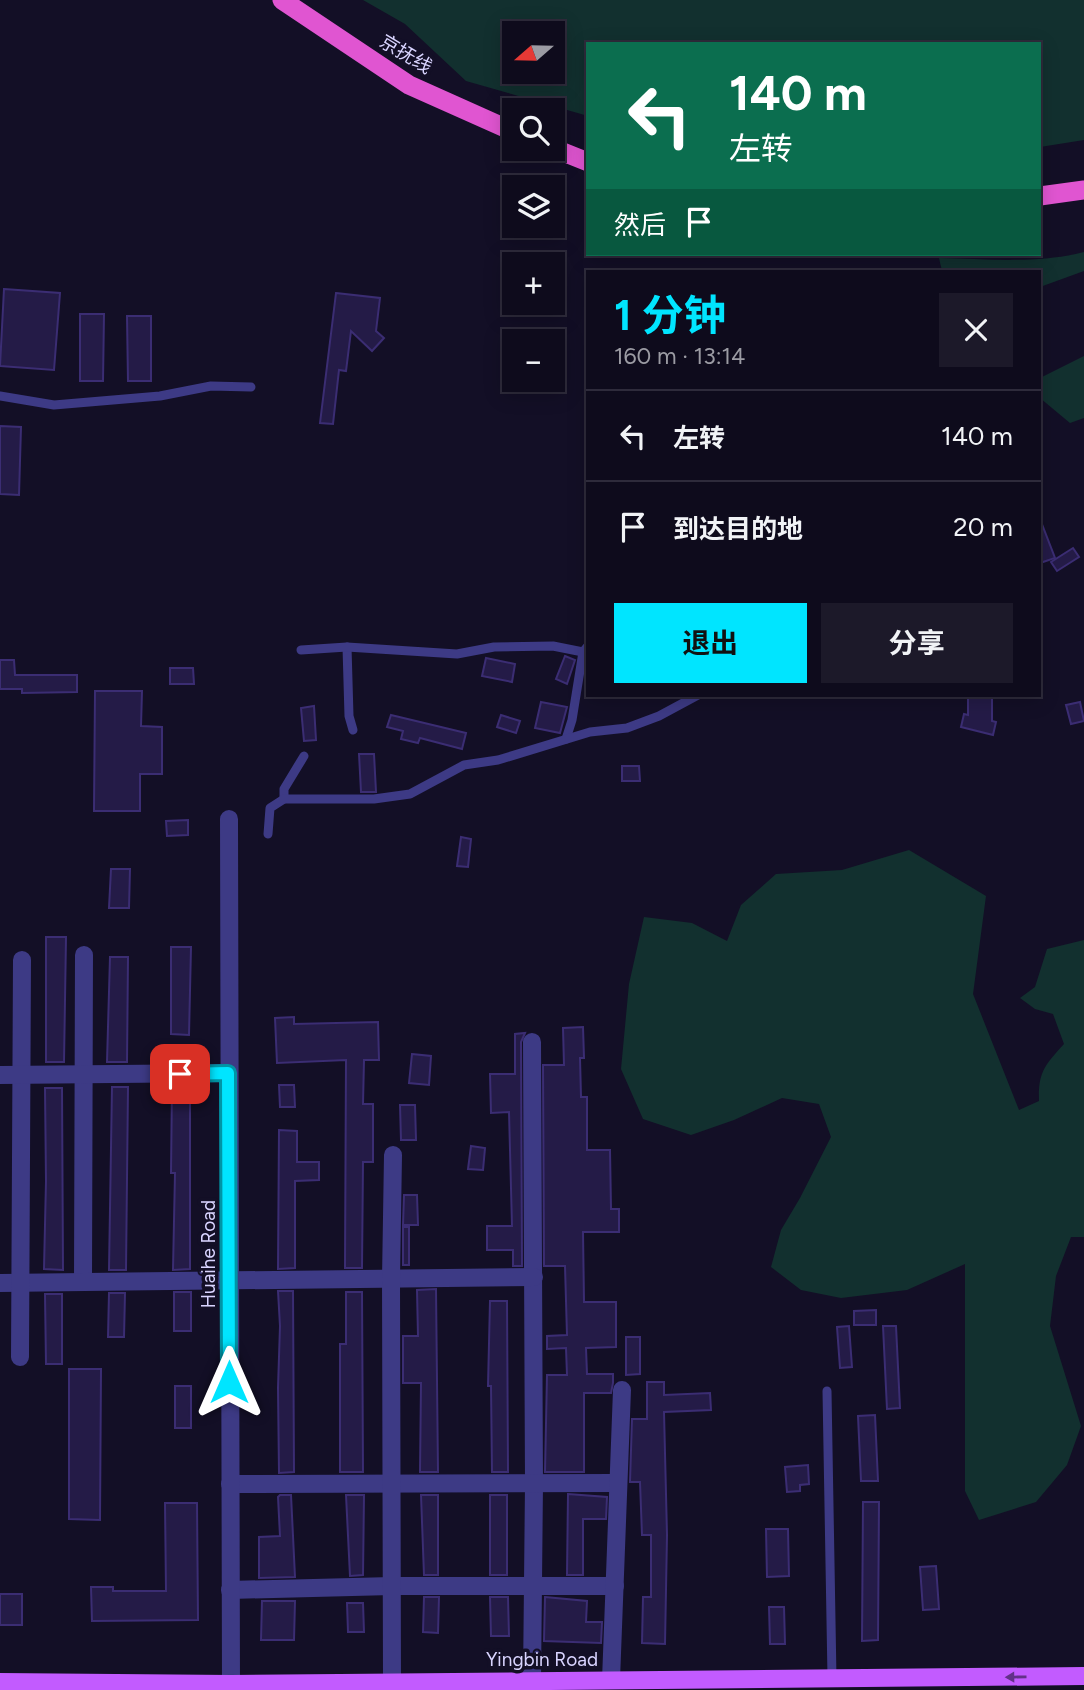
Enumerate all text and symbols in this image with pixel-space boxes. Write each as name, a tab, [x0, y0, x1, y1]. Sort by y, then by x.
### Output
north arrow	[502, 21, 565, 84]
map controls	[502, 21, 565, 392]
street label: 京抚线	[376, 29, 436, 79]
text: 140 m	[729, 63, 867, 122]
icon: left	[614, 70, 705, 161]
button: search	[502, 98, 565, 161]
text: 左转	[729, 130, 793, 168]
button: layers	[502, 175, 565, 238]
icon: arrive	[680, 203, 718, 241]
text: 然后	[614, 209, 666, 241]
button: +	[502, 252, 565, 315]
text: 1 分钟	[614, 290, 726, 341]
button: close	[939, 293, 1013, 367]
button: −	[502, 329, 565, 392]
text: 160 m · 13:14	[614, 342, 745, 370]
icon: left	[614, 417, 652, 455]
text: 140 m	[941, 420, 1013, 452]
text: 左转	[673, 422, 725, 454]
icon: arrive	[614, 508, 652, 546]
text: 20 m	[953, 511, 1013, 543]
text: 到达目的地	[673, 513, 803, 545]
button: 退出	[614, 603, 807, 683]
button: 分享	[821, 603, 1013, 683]
pin	[150, 1044, 210, 1104]
icon: arrive	[161, 1055, 199, 1093]
street label: Huaihe Road	[197, 1200, 220, 1308]
position arrow	[192, 1345, 266, 1419]
street label: Yingbin Road	[486, 1648, 598, 1671]
one-way arrow	[1005, 1671, 1027, 1683]

